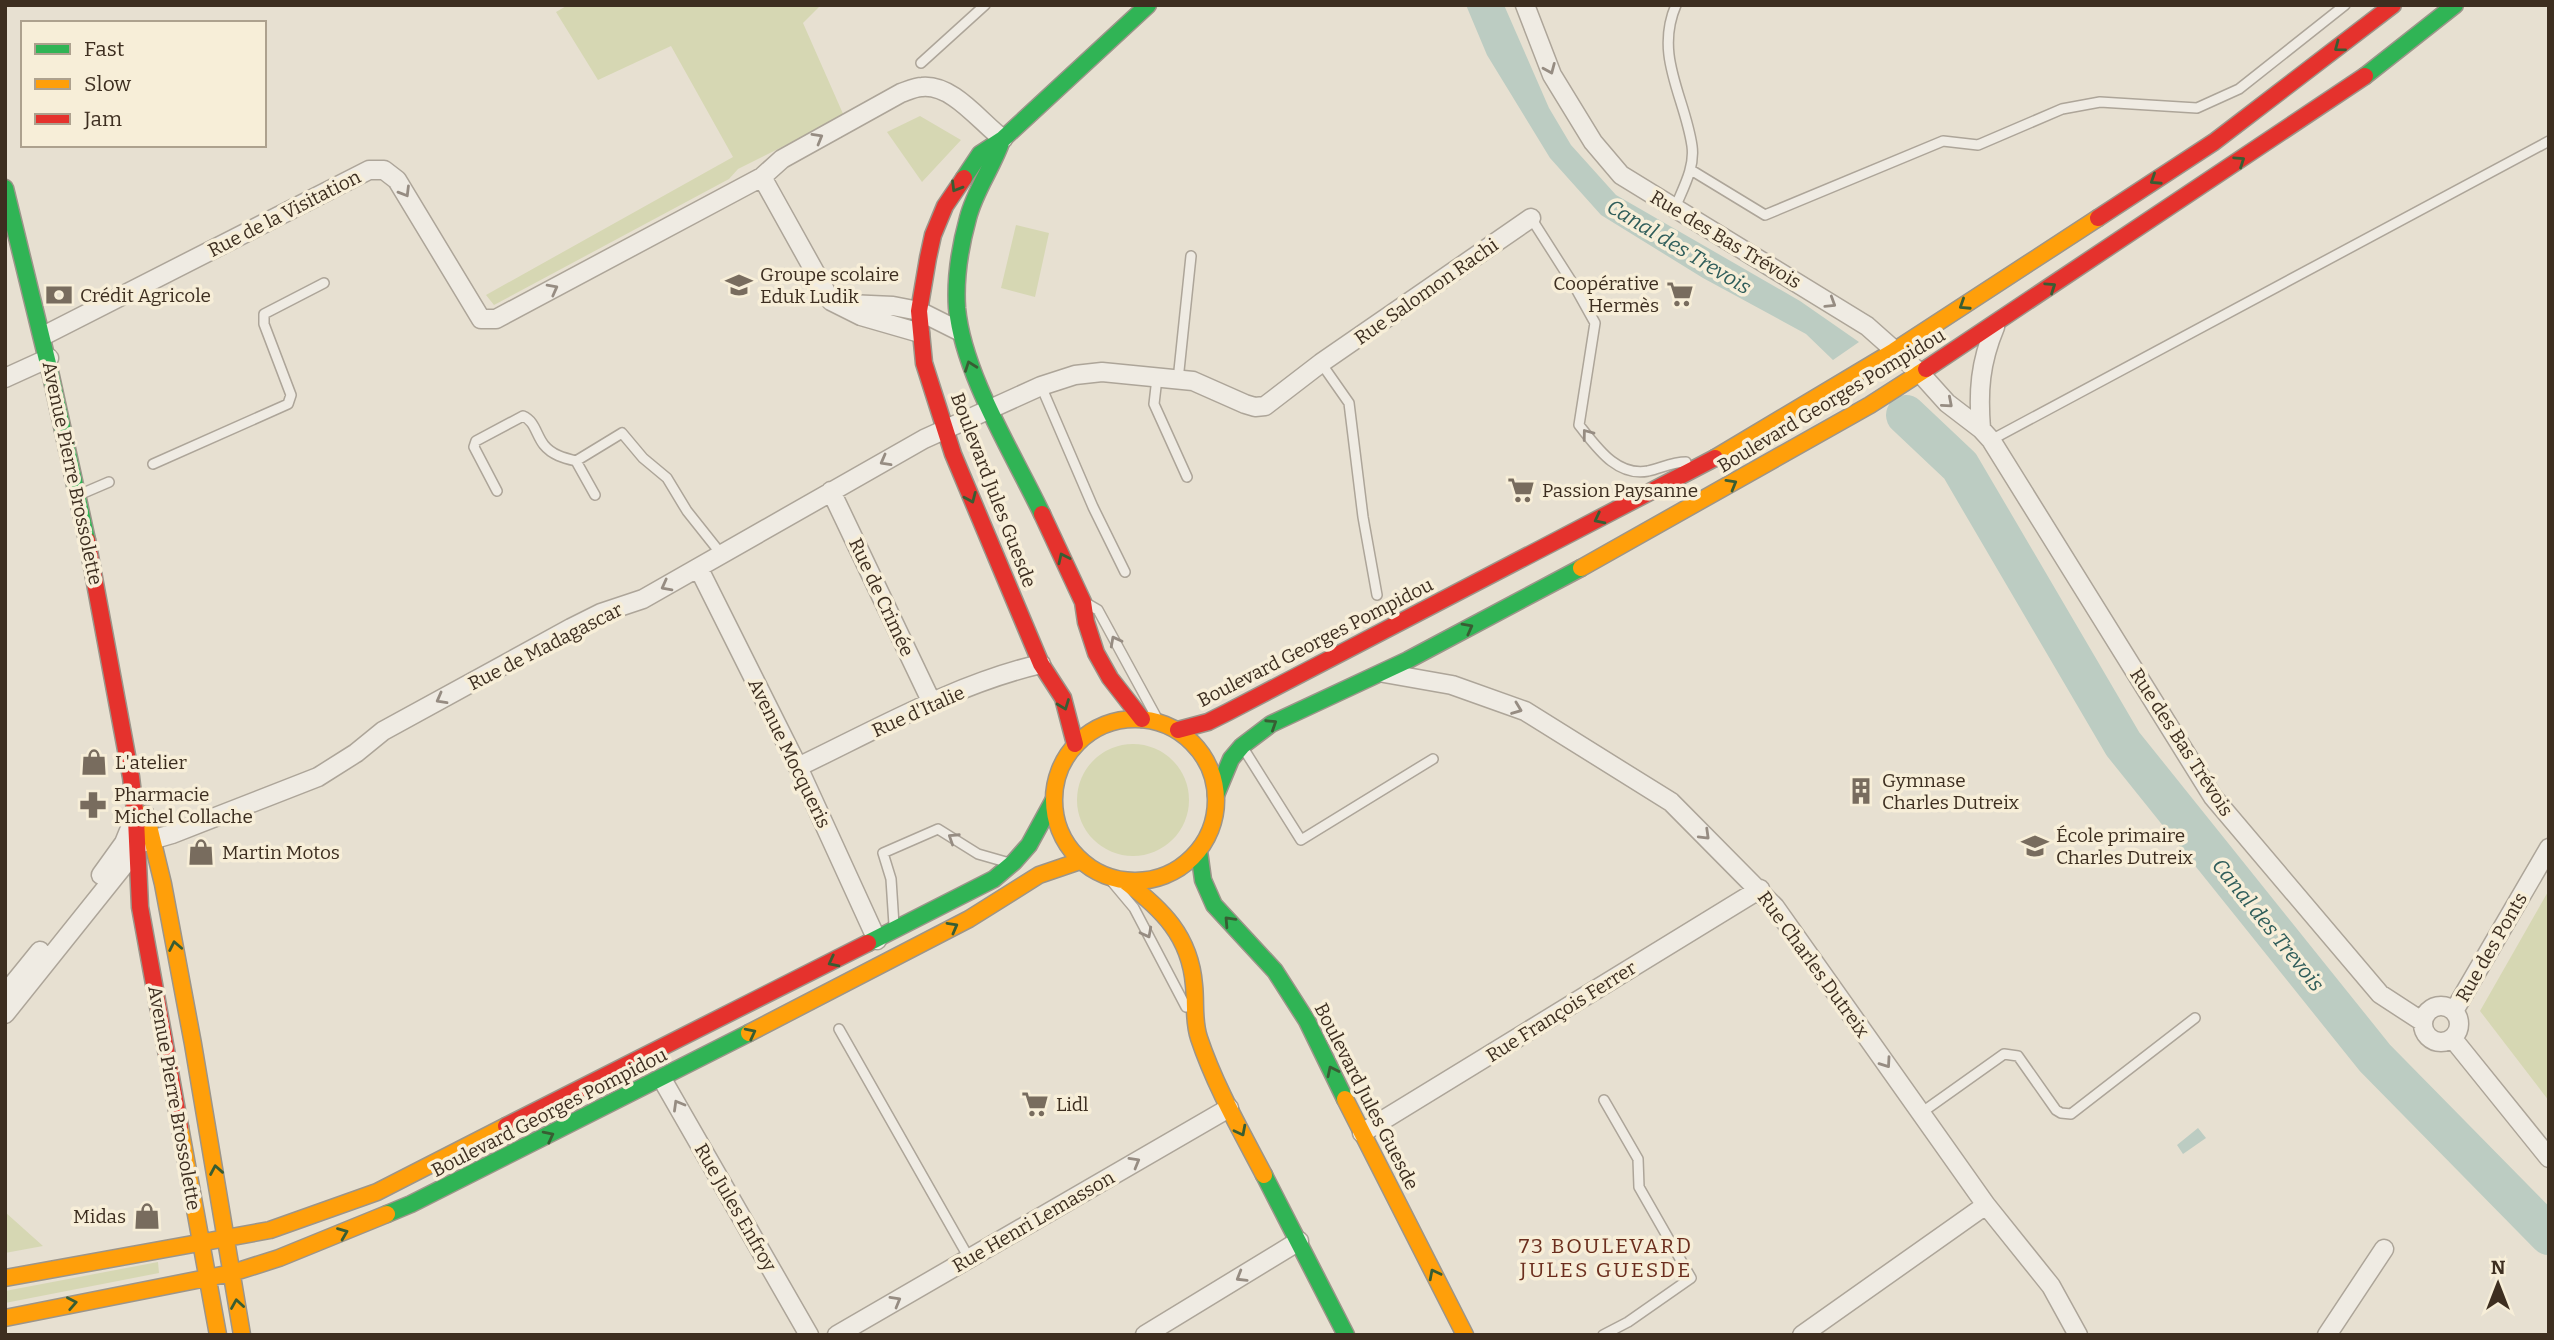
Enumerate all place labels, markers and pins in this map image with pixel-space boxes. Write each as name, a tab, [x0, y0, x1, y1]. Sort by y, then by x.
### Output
place label: Groupe scolaire Eduk Ludik	[760, 263, 899, 308]
school or university icon: Groupe scolaire Eduk Ludik	[724, 270, 754, 300]
place label: Coopérative Hermès	[1553, 272, 1659, 317]
supermarket icon: Coopérative Hermès	[1665, 279, 1695, 309]
bank icon: Crédit Agricole	[44, 280, 74, 310]
place label: Crédit Agricole	[80, 284, 211, 307]
supermarket icon: Passion Paysanne	[1506, 475, 1536, 505]
place label: Passion Paysanne	[1542, 479, 1698, 502]
shop icon: L'atelier	[79, 747, 109, 777]
place label: L'atelier	[115, 751, 188, 774]
place label: Gymnase Charles Dutreix	[1882, 769, 2019, 814]
building icon: Gymnase Charles Dutreix	[1846, 776, 1876, 806]
place label: Pharmacie Michel Collache	[114, 783, 253, 828]
pharmacy icon: Pharmacie Michel Collache	[78, 790, 108, 820]
place label: École primaire Charles Dutreix	[2056, 824, 2193, 869]
school or university icon: École primaire Charles Dutreix	[2020, 831, 2050, 861]
shop icon: Martin Motos	[186, 837, 216, 867]
place label: Martin Motos	[222, 841, 340, 864]
supermarket icon: Lidl	[1020, 1089, 1050, 1119]
place label: Lidl	[1056, 1093, 1089, 1116]
shop icon: Midas	[132, 1201, 162, 1231]
place label: Midas	[73, 1205, 126, 1228]

